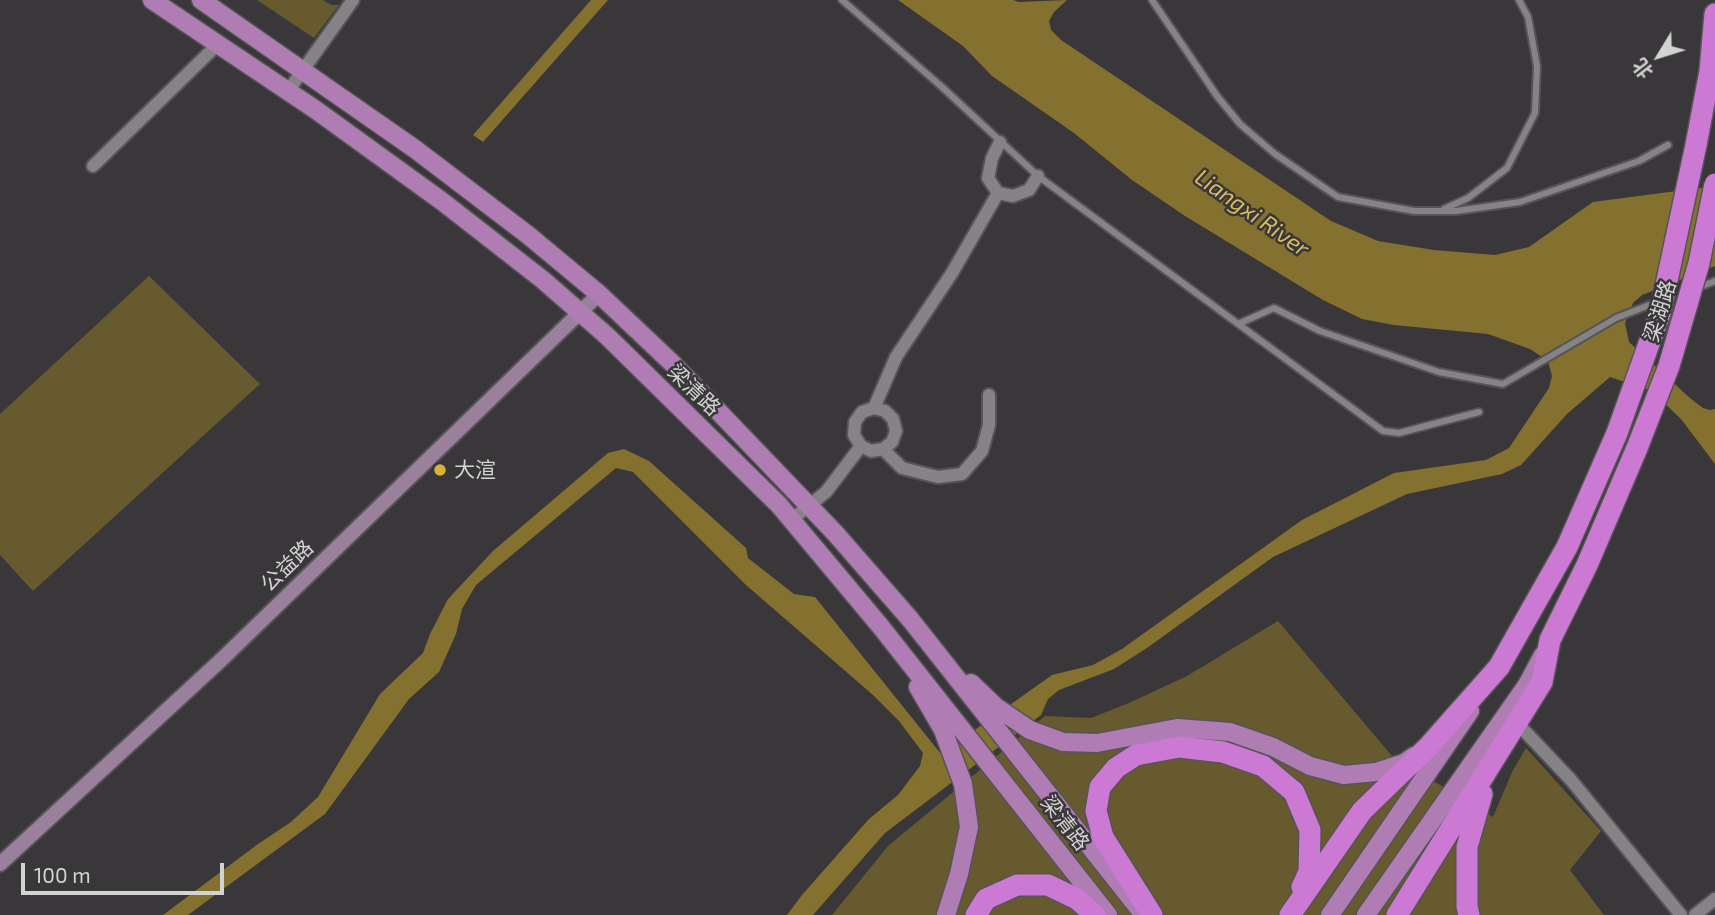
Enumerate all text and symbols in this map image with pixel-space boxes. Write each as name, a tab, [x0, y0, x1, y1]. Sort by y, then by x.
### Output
north arrow	[1624, 21, 1694, 91]
text: 北	[1627, 55, 1657, 84]
water label: Liangxi River	[1189, 163, 1315, 263]
street label: 梁湖路	[1639, 277, 1681, 345]
street label: 梁清路	[663, 359, 725, 421]
place label: 大渲	[454, 457, 496, 483]
marker: 大渲	[432, 462, 448, 478]
street label: 公益路	[256, 535, 318, 597]
street label: 梁清路	[1036, 790, 1094, 856]
scale bar	[24, 848, 228, 892]
text: 100 m	[34, 862, 91, 887]

